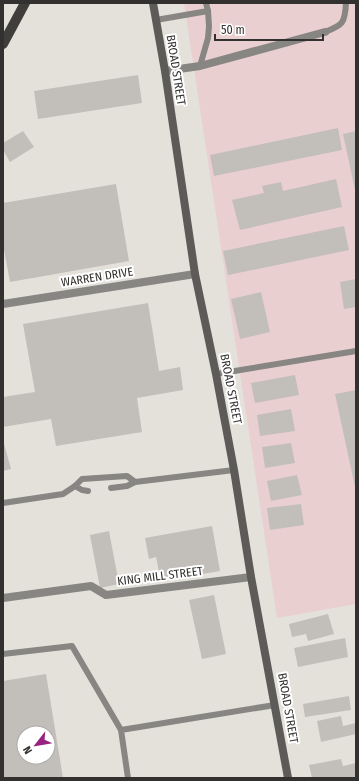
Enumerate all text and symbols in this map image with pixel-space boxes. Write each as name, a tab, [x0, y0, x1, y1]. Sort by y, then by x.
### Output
scale bar	[215, 16, 323, 42]
text: 50 m	[221, 23, 245, 37]
street label: BROAD STREET	[164, 34, 189, 107]
street label: WARREN DRIVE	[60, 264, 134, 290]
street label: BROAD STREET	[217, 353, 245, 426]
street label: KING MILL STREET	[116, 564, 204, 588]
street label: BROAD STREET	[275, 672, 301, 745]
north arrow	[16, 725, 56, 765]
text: N	[21, 744, 35, 756]

